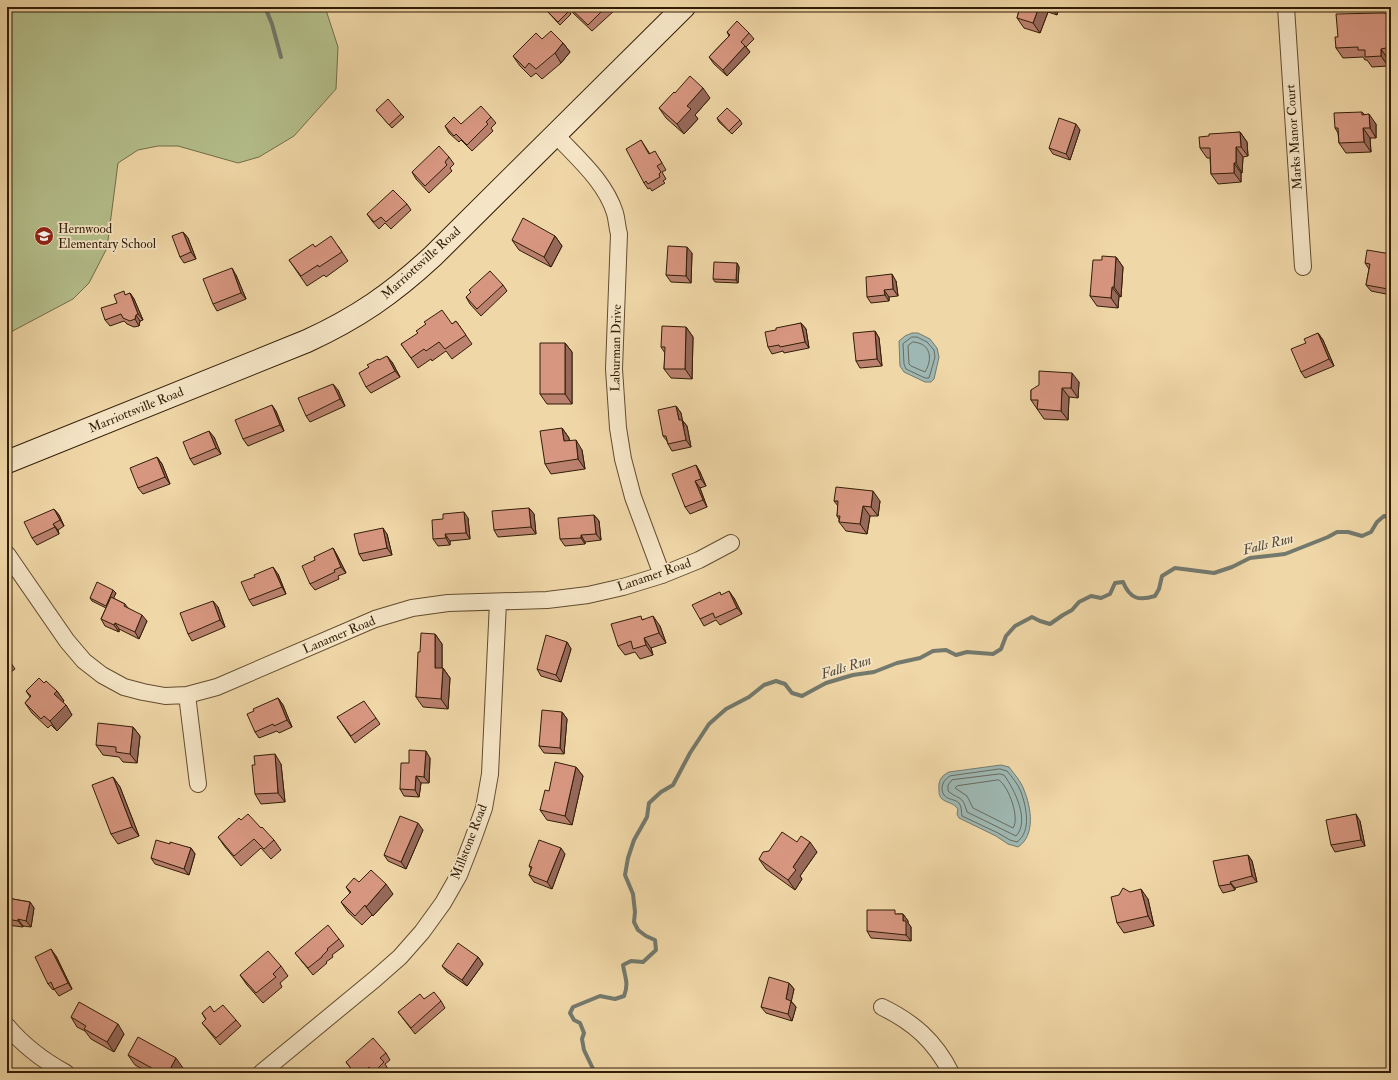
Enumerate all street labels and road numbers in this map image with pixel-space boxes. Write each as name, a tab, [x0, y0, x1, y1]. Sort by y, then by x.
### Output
street label: Marks Manor Court	[1282, 84, 1306, 190]
street label: Marriottsville Road	[378, 223, 464, 303]
street label: Laburman Drive	[607, 304, 625, 392]
street label: Marriottsville Road	[86, 383, 186, 436]
street label: Lanamer Road	[615, 555, 694, 595]
street label: Lanamer Road	[300, 612, 378, 657]
street label: Millstone Road	[447, 801, 491, 882]

